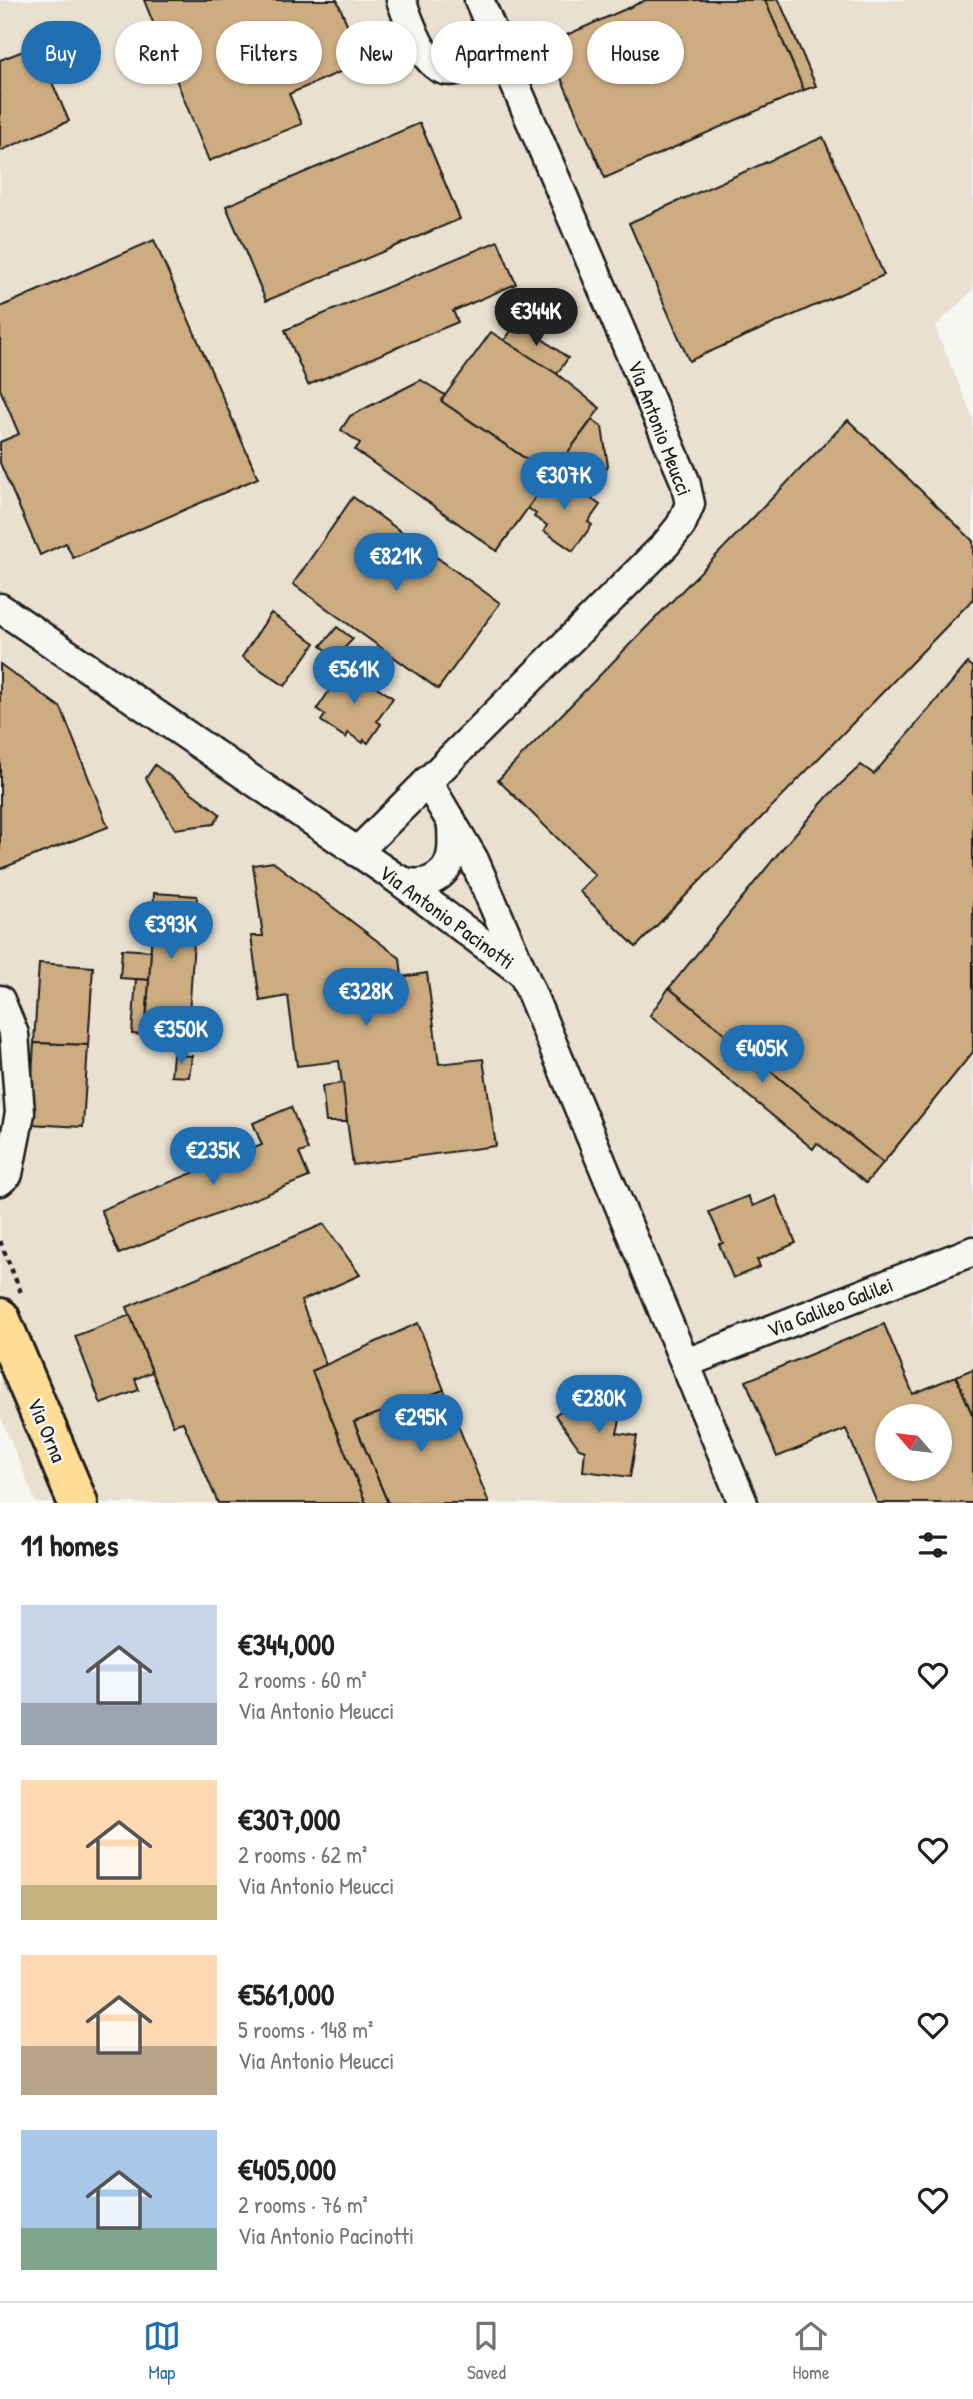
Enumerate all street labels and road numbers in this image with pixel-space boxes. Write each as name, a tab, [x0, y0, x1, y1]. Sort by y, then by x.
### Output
street label: Via Antonio Meucci	[621, 356, 699, 500]
street label: Via Antonio Pacinotti	[373, 858, 521, 976]
street label: Via Galileo Galilei	[763, 1270, 897, 1344]
street label: Via Orna	[21, 1393, 73, 1467]

